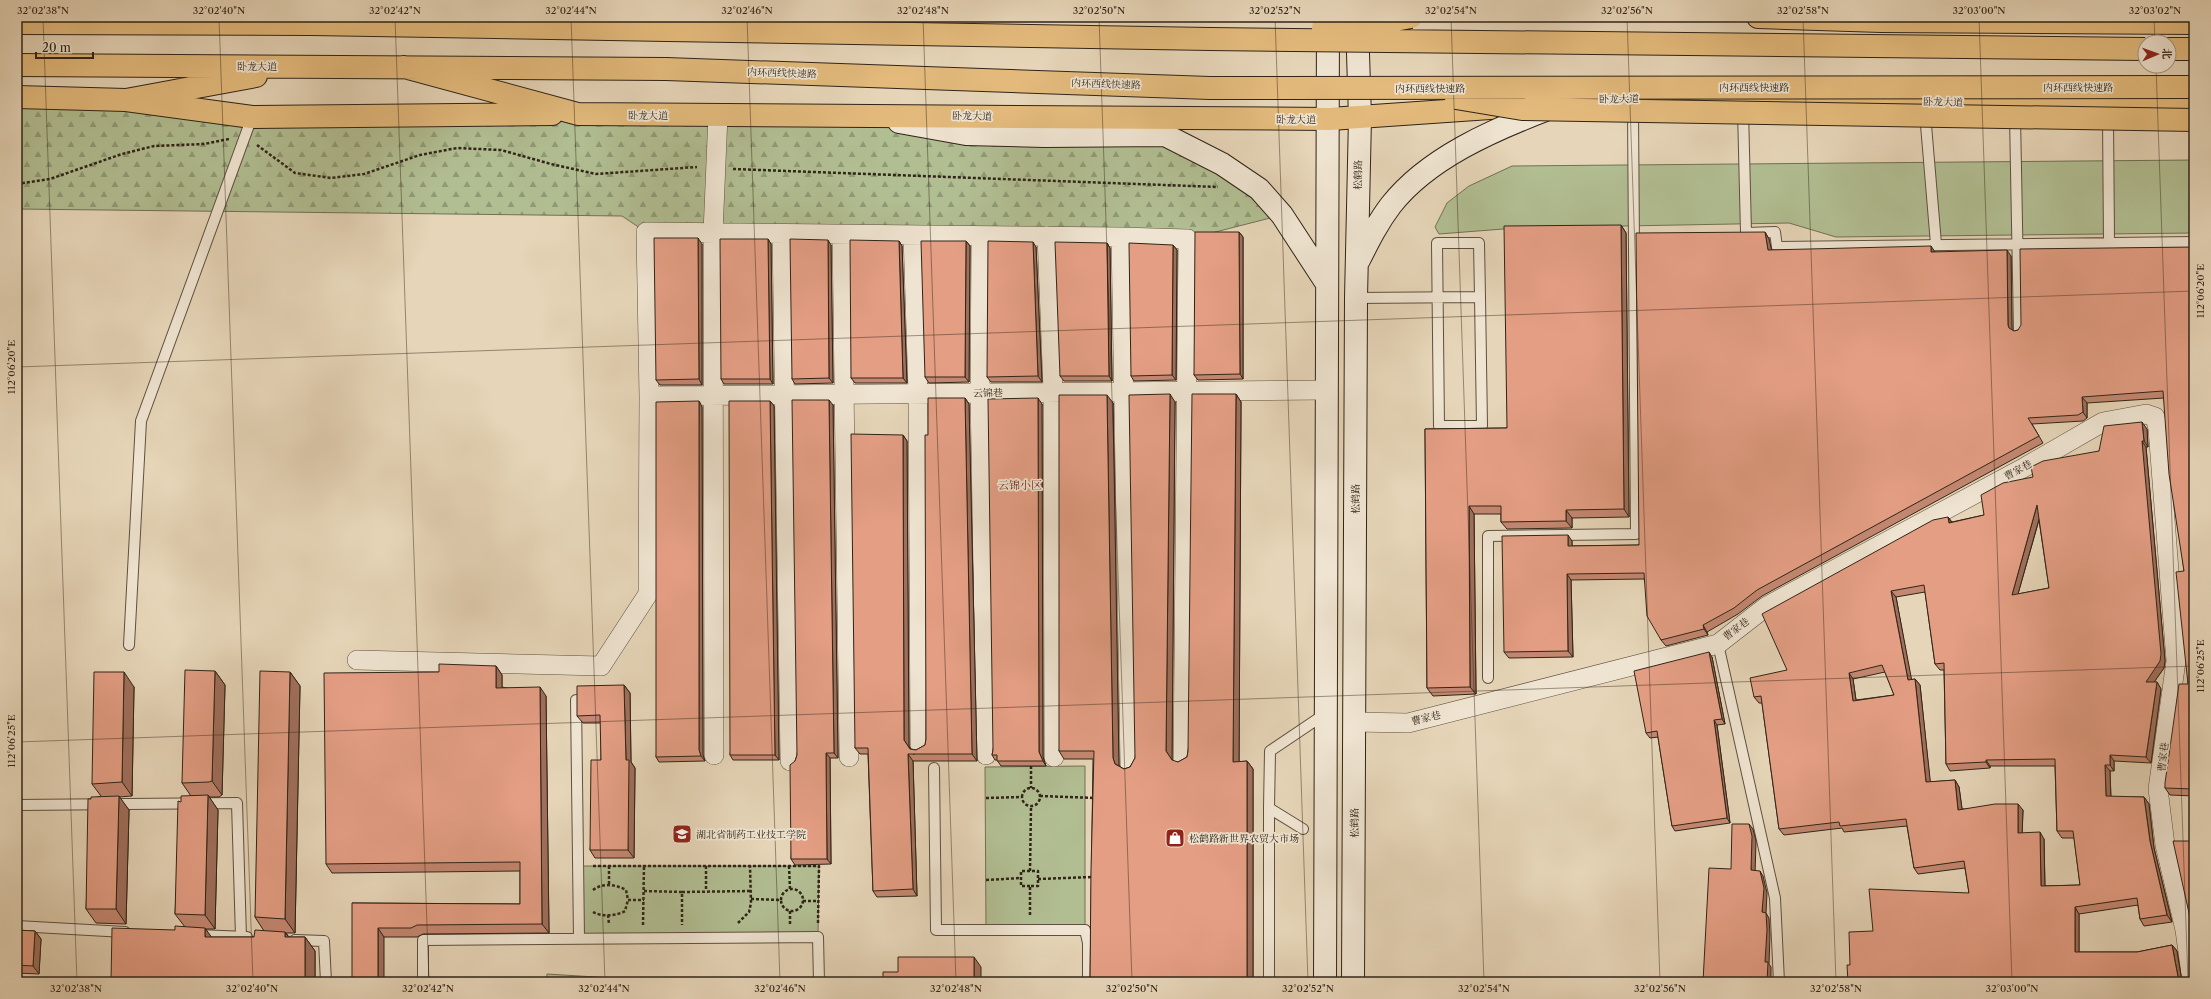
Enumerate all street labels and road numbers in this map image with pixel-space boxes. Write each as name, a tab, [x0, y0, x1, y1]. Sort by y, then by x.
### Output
street label: 卧龙大道	[237, 60, 277, 73]
street label: 内环西线快速路	[747, 65, 817, 81]
street label: 内环西线快速路	[1071, 76, 1141, 92]
street label: 内环西线快速路	[1719, 81, 1789, 94]
street label: 内环西线快速路	[2043, 81, 2113, 94]
street label: 内环西线快速路	[1395, 82, 1465, 95]
street label: 卧龙大道	[1599, 92, 1639, 106]
street label: 卧龙大道	[1923, 95, 1963, 109]
street label: 卧龙大道	[628, 109, 668, 122]
street label: 卧龙大道	[952, 109, 992, 123]
street label: 卧龙大道	[1276, 113, 1316, 126]
street label: 松鹤路	[1351, 160, 1365, 190]
street label: 云锦巷	[973, 386, 1003, 400]
street label: 曹家巷	[2002, 457, 2034, 483]
street label: 松鹤路	[1349, 484, 1362, 514]
street label: 曹家巷	[1720, 615, 1752, 643]
street label: 曹家巷	[1410, 708, 1442, 728]
street label: 曹家巷	[2155, 741, 2171, 773]
street label: 松鹤路	[1348, 808, 1361, 838]

